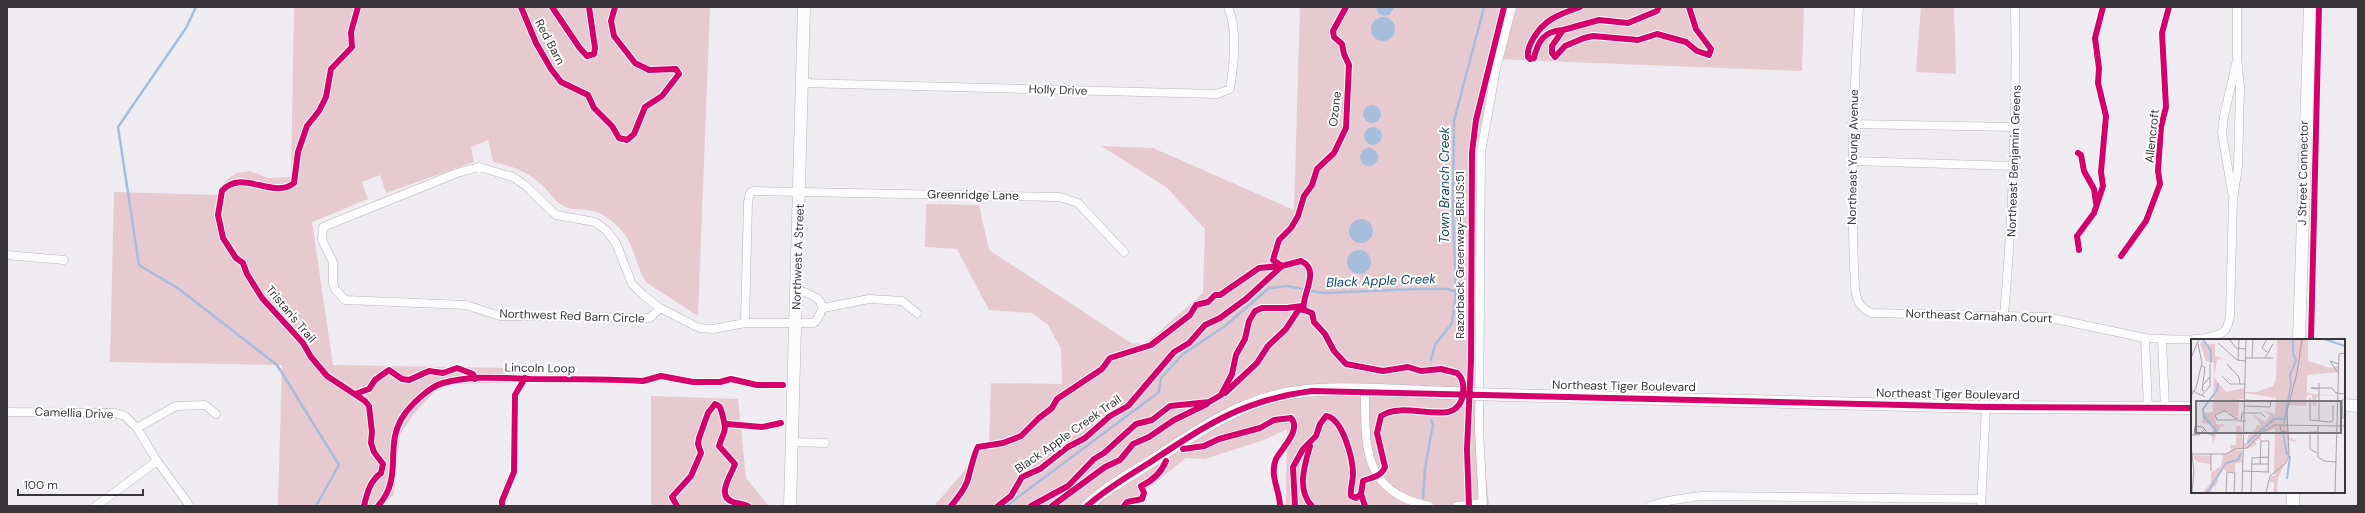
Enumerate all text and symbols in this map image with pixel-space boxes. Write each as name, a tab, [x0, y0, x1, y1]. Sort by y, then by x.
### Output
street label: Red Barn	[531, 16, 569, 68]
street label: Holly Drive	[1028, 81, 1088, 99]
street label: Northeast Benjamin Greens	[2003, 85, 2025, 237]
street label: Northeast Young Avenue	[1844, 89, 1862, 225]
street label: Ozone	[1325, 90, 1345, 128]
street label: Allencroft	[2141, 108, 2163, 164]
street label: J Street Connector	[2294, 120, 2312, 226]
water label: Town Branch Creek	[1436, 127, 1453, 243]
street label: Razorback Greenway-BR:US:51	[1452, 171, 1468, 339]
street label: Greenridge Lane	[927, 186, 1019, 204]
street label: Northwest A Street	[788, 203, 808, 310]
water label: Black Apple Creek	[1326, 270, 1437, 291]
street label: Tristan's Trail	[262, 282, 320, 346]
street label: Northwest Red Barn Circle	[499, 305, 645, 327]
street label: Northeast Carnahan Court	[1905, 305, 2053, 327]
inset map	[2191, 339, 2345, 493]
street label: Lincoln Loop	[505, 359, 575, 377]
street label: Northeast Tiger Boulevard	[1552, 377, 1696, 395]
street label: Northeast Tiger Boulevard	[1876, 385, 2020, 403]
street label: Black Apple Creek Trail	[1012, 391, 1124, 477]
street label: Camellia Drive	[34, 404, 114, 422]
scale bar	[18, 471, 143, 497]
text: 100 m	[24, 477, 58, 493]

